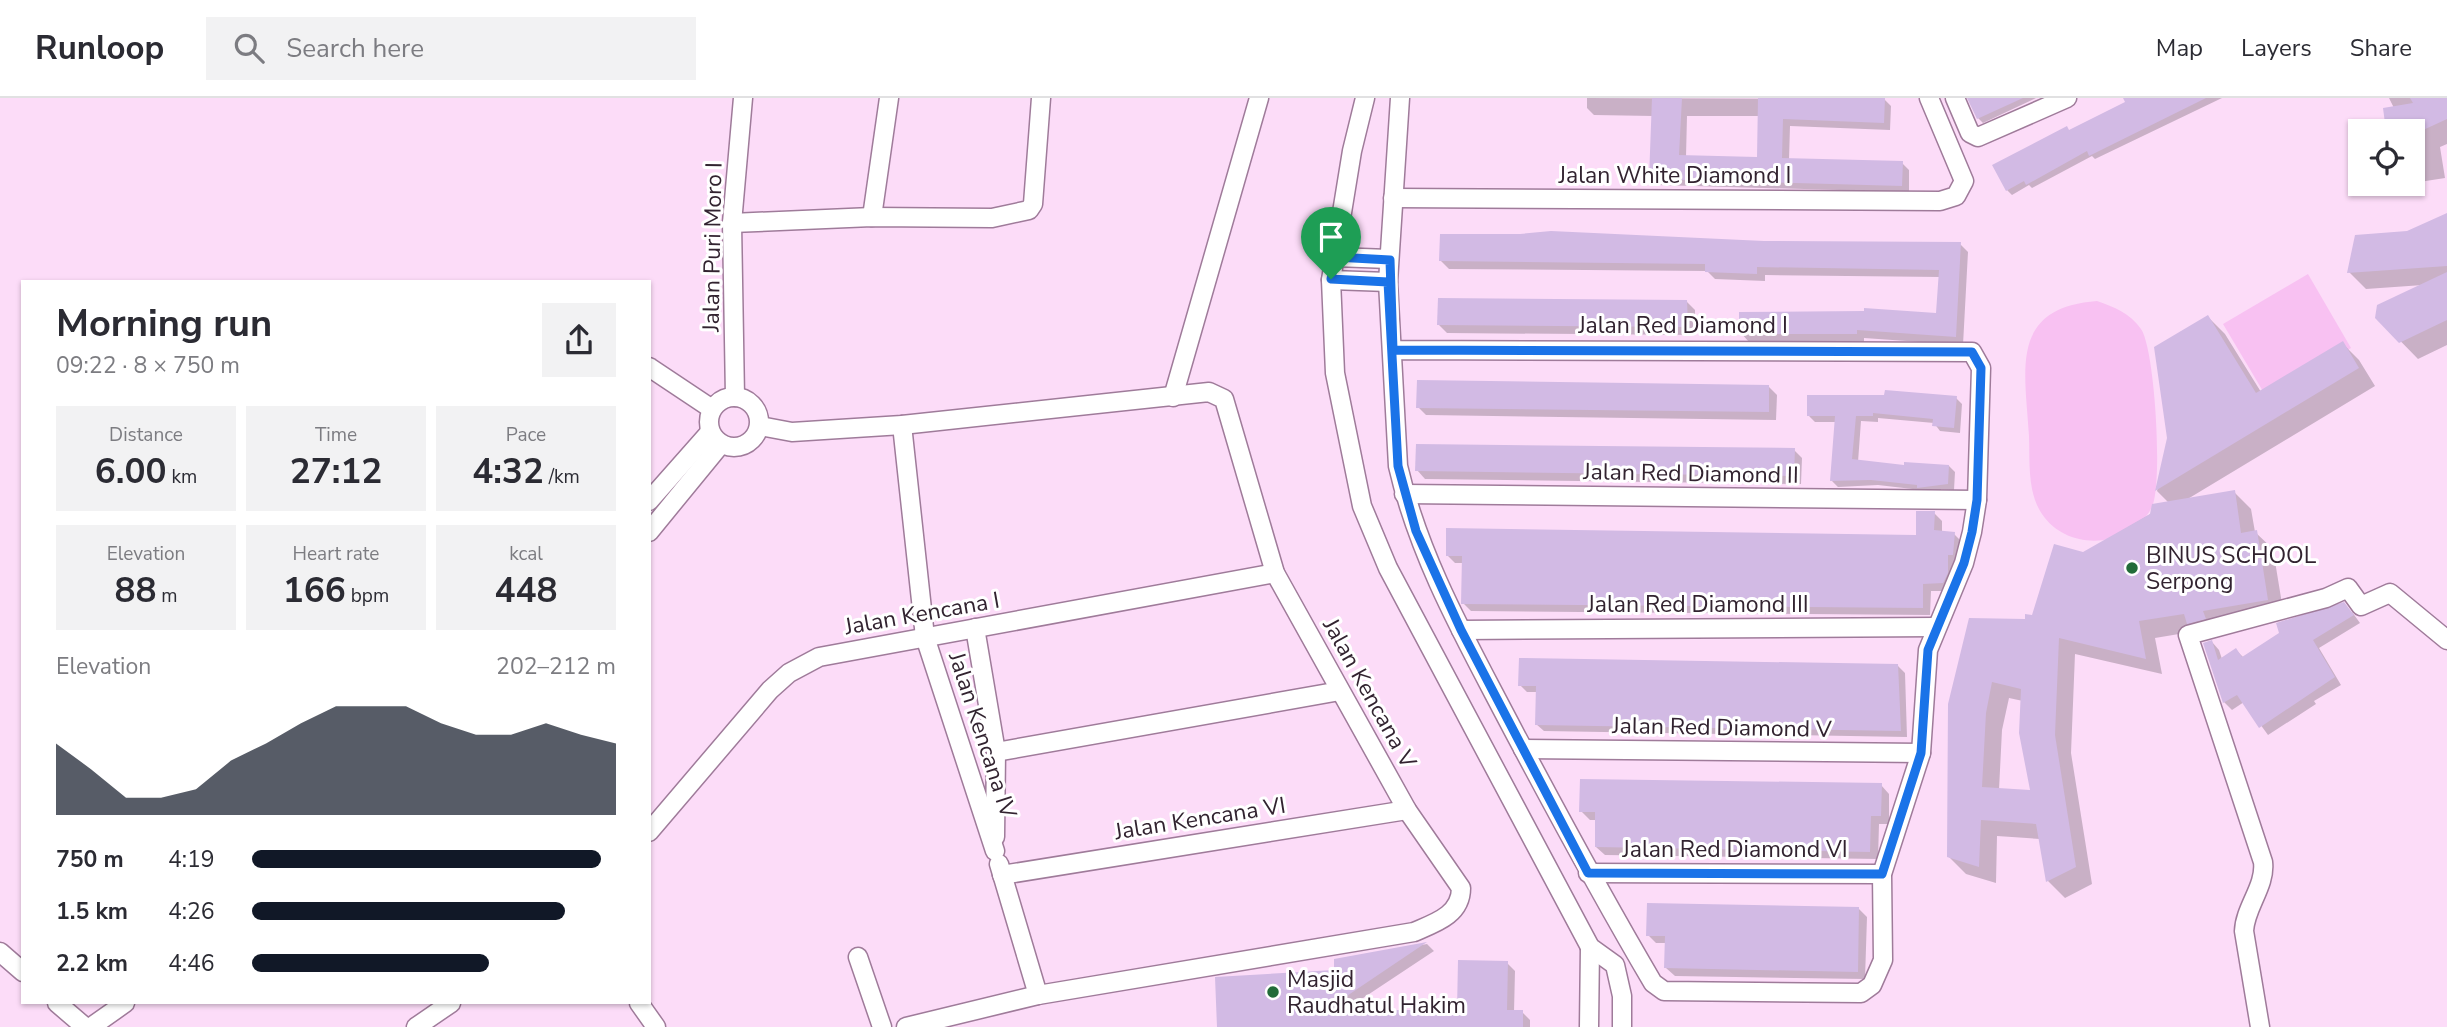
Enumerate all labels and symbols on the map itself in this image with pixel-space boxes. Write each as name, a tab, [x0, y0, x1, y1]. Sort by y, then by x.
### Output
street label: Jalan White Diamond I	[1558, 160, 1791, 191]
street label: Jalan Puri Moro I	[696, 162, 729, 333]
pin	[1301, 207, 1361, 279]
street label: Jalan Red Diamond I	[1577, 310, 1788, 341]
street label: Jalan Red Diamond II	[1582, 456, 1799, 491]
place label: BINUS SCHOOL Serpong	[2146, 540, 2317, 597]
marker: BINUS SCHOOL Serpong	[2124, 560, 2140, 576]
street label: Jalan Kencana I	[841, 585, 1002, 643]
street label: Jalan Red Diamond III	[1586, 589, 1809, 620]
street label: Jalan Kencana V	[1315, 612, 1424, 774]
street label: Jalan Kencana IV	[941, 647, 1024, 822]
street label: Jalan Red Diamond V	[1611, 710, 1832, 745]
street label: Jalan Kencana VI	[1111, 790, 1288, 847]
street label: Jalan Red Diamond VI	[1621, 834, 1848, 865]
place label: Masjid Raudhatul Hakim	[1287, 964, 1466, 1021]
marker: Masjid Raudhatul Hakim	[1265, 984, 1281, 1000]

